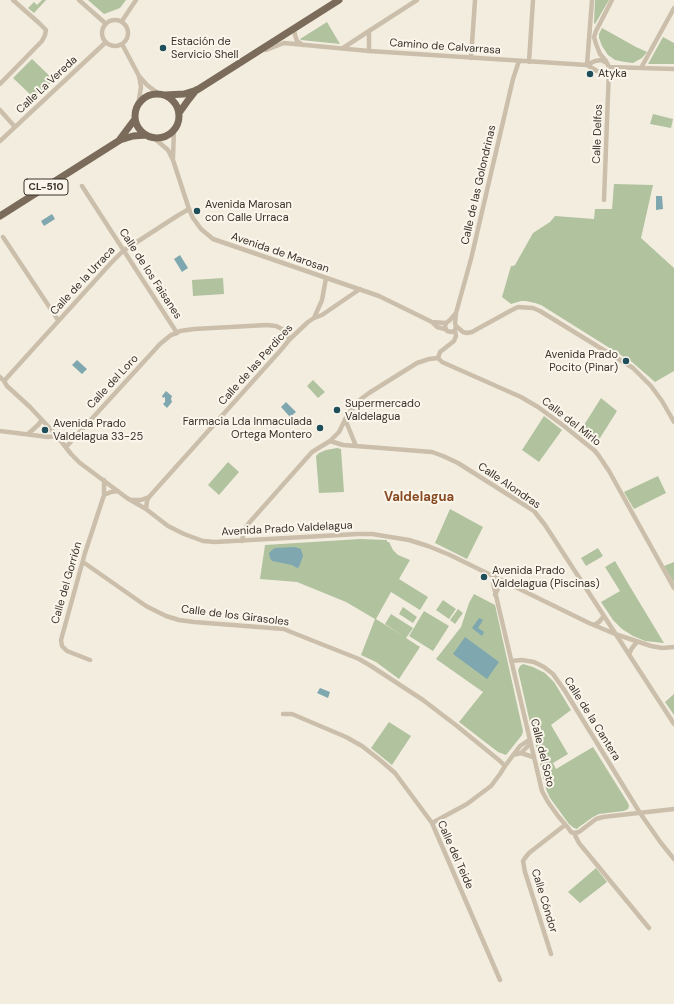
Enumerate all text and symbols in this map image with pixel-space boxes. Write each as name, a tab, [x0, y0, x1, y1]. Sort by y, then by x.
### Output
place label: Estación de Servicio Shell	[171, 35, 238, 61]
street label: Camino de Calvarrasa	[389, 37, 501, 57]
marker: Estación de Servicio Shell	[158, 43, 168, 53]
street label: Calle La Vereda	[14, 53, 80, 117]
place label: Atyka	[598, 67, 627, 81]
marker: Atyka	[585, 69, 595, 79]
street label: Calle Delfos	[590, 104, 606, 164]
street label: Calle de las Golondrinas	[459, 124, 499, 246]
road number: CL-510	[24, 179, 68, 195]
place label: Avenida Marosan con Calle Urraca	[205, 198, 292, 224]
marker: Avenida Marosan con Calle Urraca	[192, 206, 202, 216]
street label: Calle de los Faisanes	[116, 226, 184, 322]
street label: Avenida de Marosan	[229, 230, 331, 276]
street label: Calle de la Urraca	[48, 244, 118, 318]
street label: Calle de las Perdices	[216, 322, 296, 408]
place label: Avenida Prado Pocito (Pinar)	[545, 348, 618, 374]
street label: Calle del Loro	[85, 352, 141, 412]
marker: Avenida Prado Pocito (Pinar)	[621, 356, 631, 366]
street label: Calle del Mirlo	[539, 395, 603, 449]
place label: Supermercado Valdelagua	[345, 397, 420, 423]
marker: Supermercado Valdelagua	[332, 405, 342, 415]
place label: Farmacia Lda Inmaculada Ortega Montero	[183, 415, 312, 441]
place label: Avenida Prado Valdelagua 33-25	[53, 417, 143, 443]
marker: Farmacia Lda Inmaculada Ortega Montero	[315, 423, 325, 433]
marker: Avenida Prado Valdelagua 33-25	[40, 425, 50, 435]
street label: Calle Alondras	[475, 460, 543, 512]
district label: Valdelagua	[384, 490, 454, 506]
street label: Avenida Prado Valdelagua	[221, 519, 353, 539]
street label: Calle del Gorrión	[49, 540, 85, 626]
place label: Avenida Prado Valdelagua (Piscinas)	[492, 564, 600, 590]
marker: Avenida Prado Valdelagua (Piscinas)	[479, 572, 489, 582]
street label: Calle de los Girasoles	[180, 603, 290, 629]
street label: Calle de la Cantera	[561, 675, 623, 763]
street label: Calle del Soto	[527, 718, 557, 788]
street label: Calle del Teide	[434, 819, 476, 891]
street label: Calle Cóndor	[528, 867, 560, 935]

